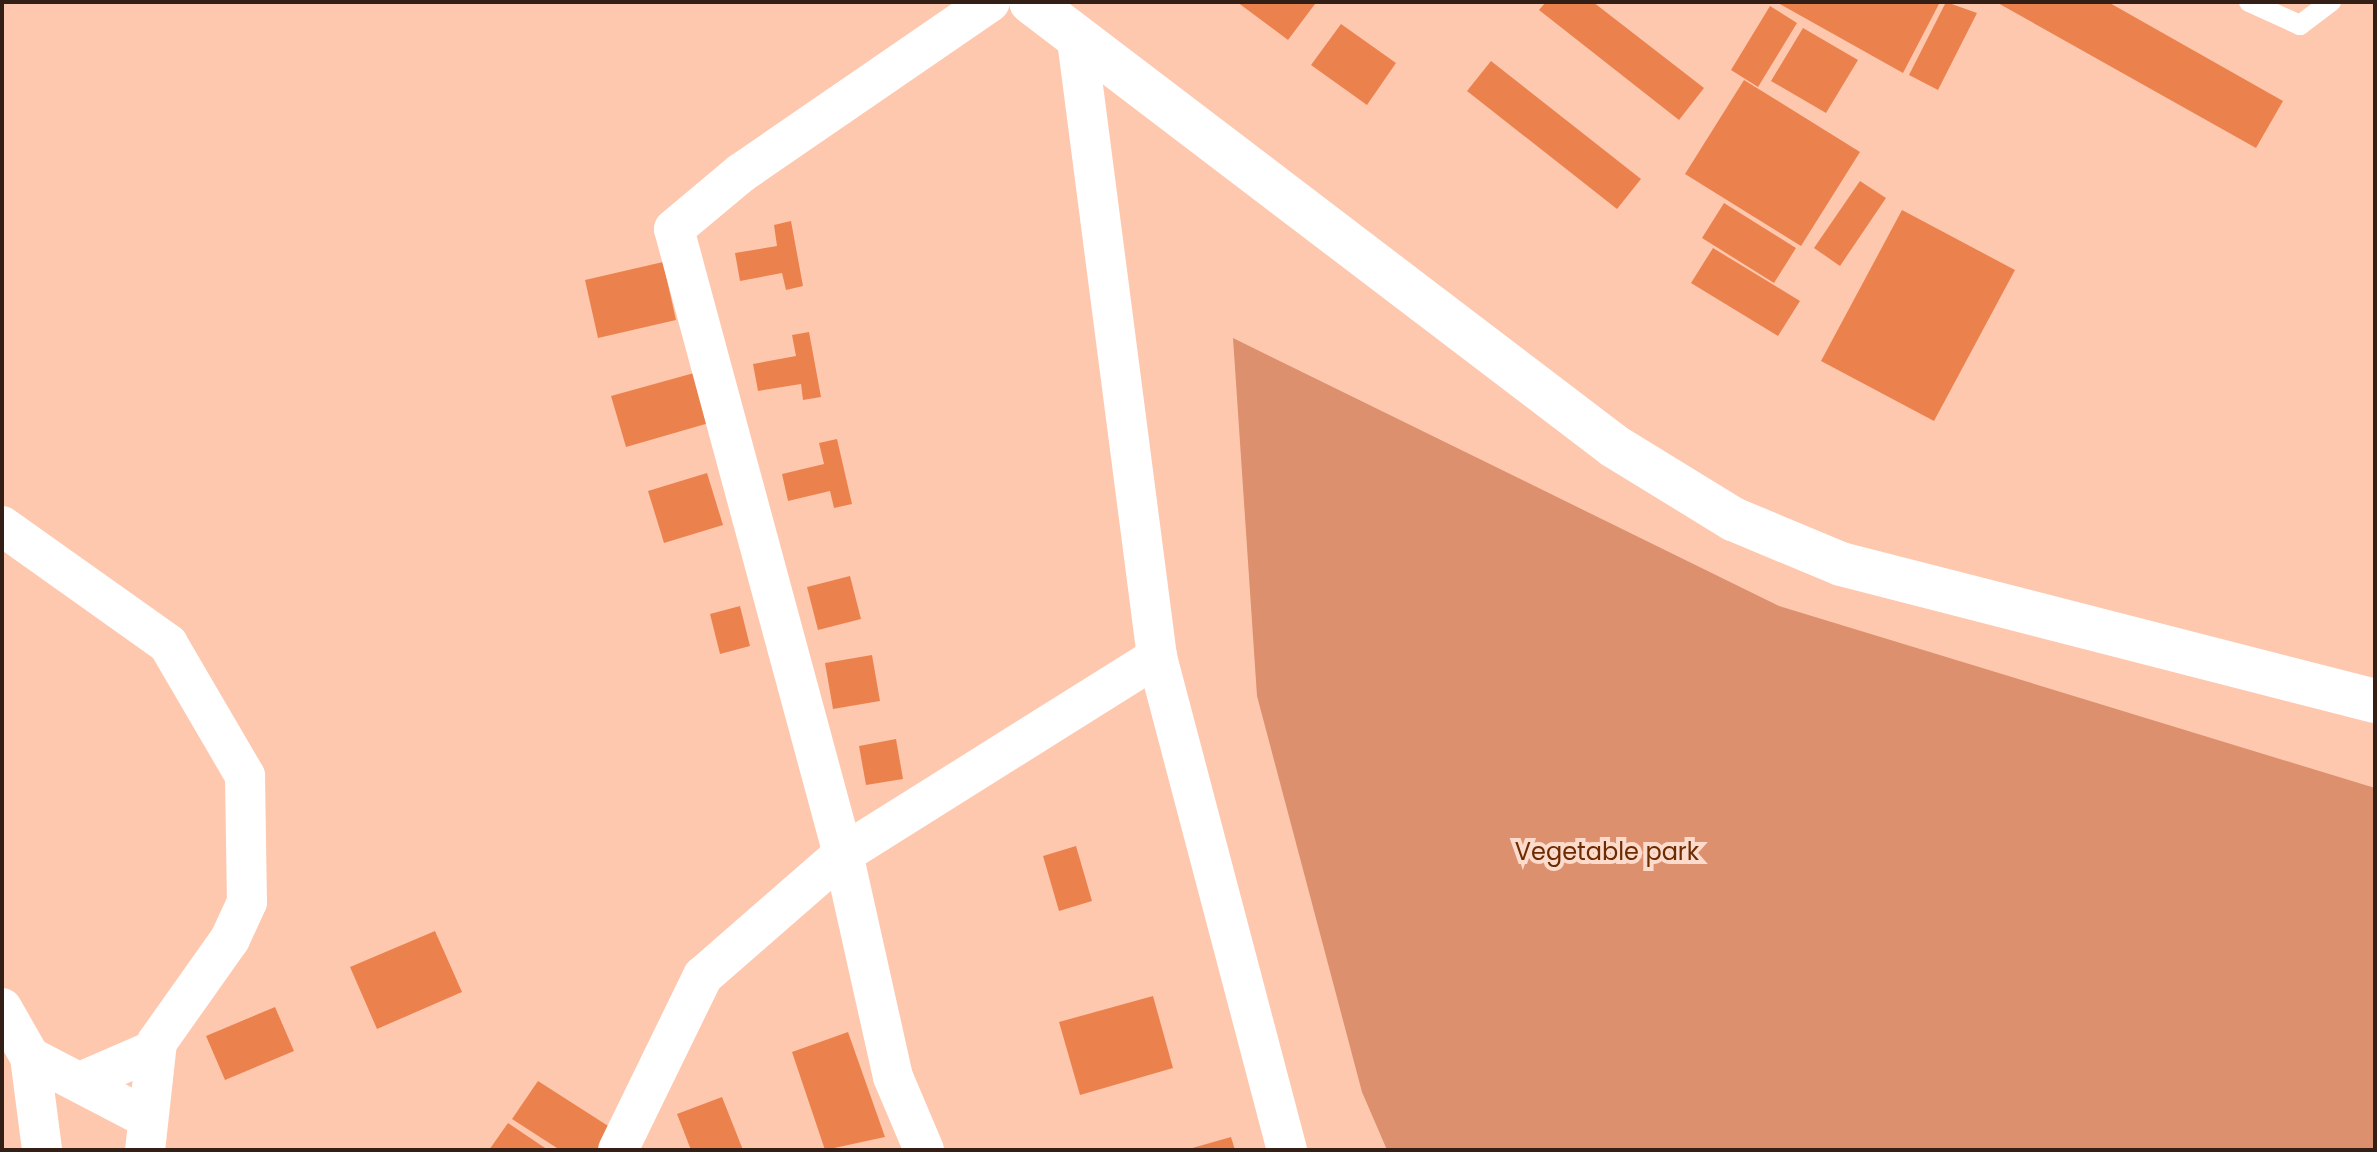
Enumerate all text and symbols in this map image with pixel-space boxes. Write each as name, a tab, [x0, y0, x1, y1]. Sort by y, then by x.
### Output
park label: Vegetable park	[1515, 838, 1699, 866]

